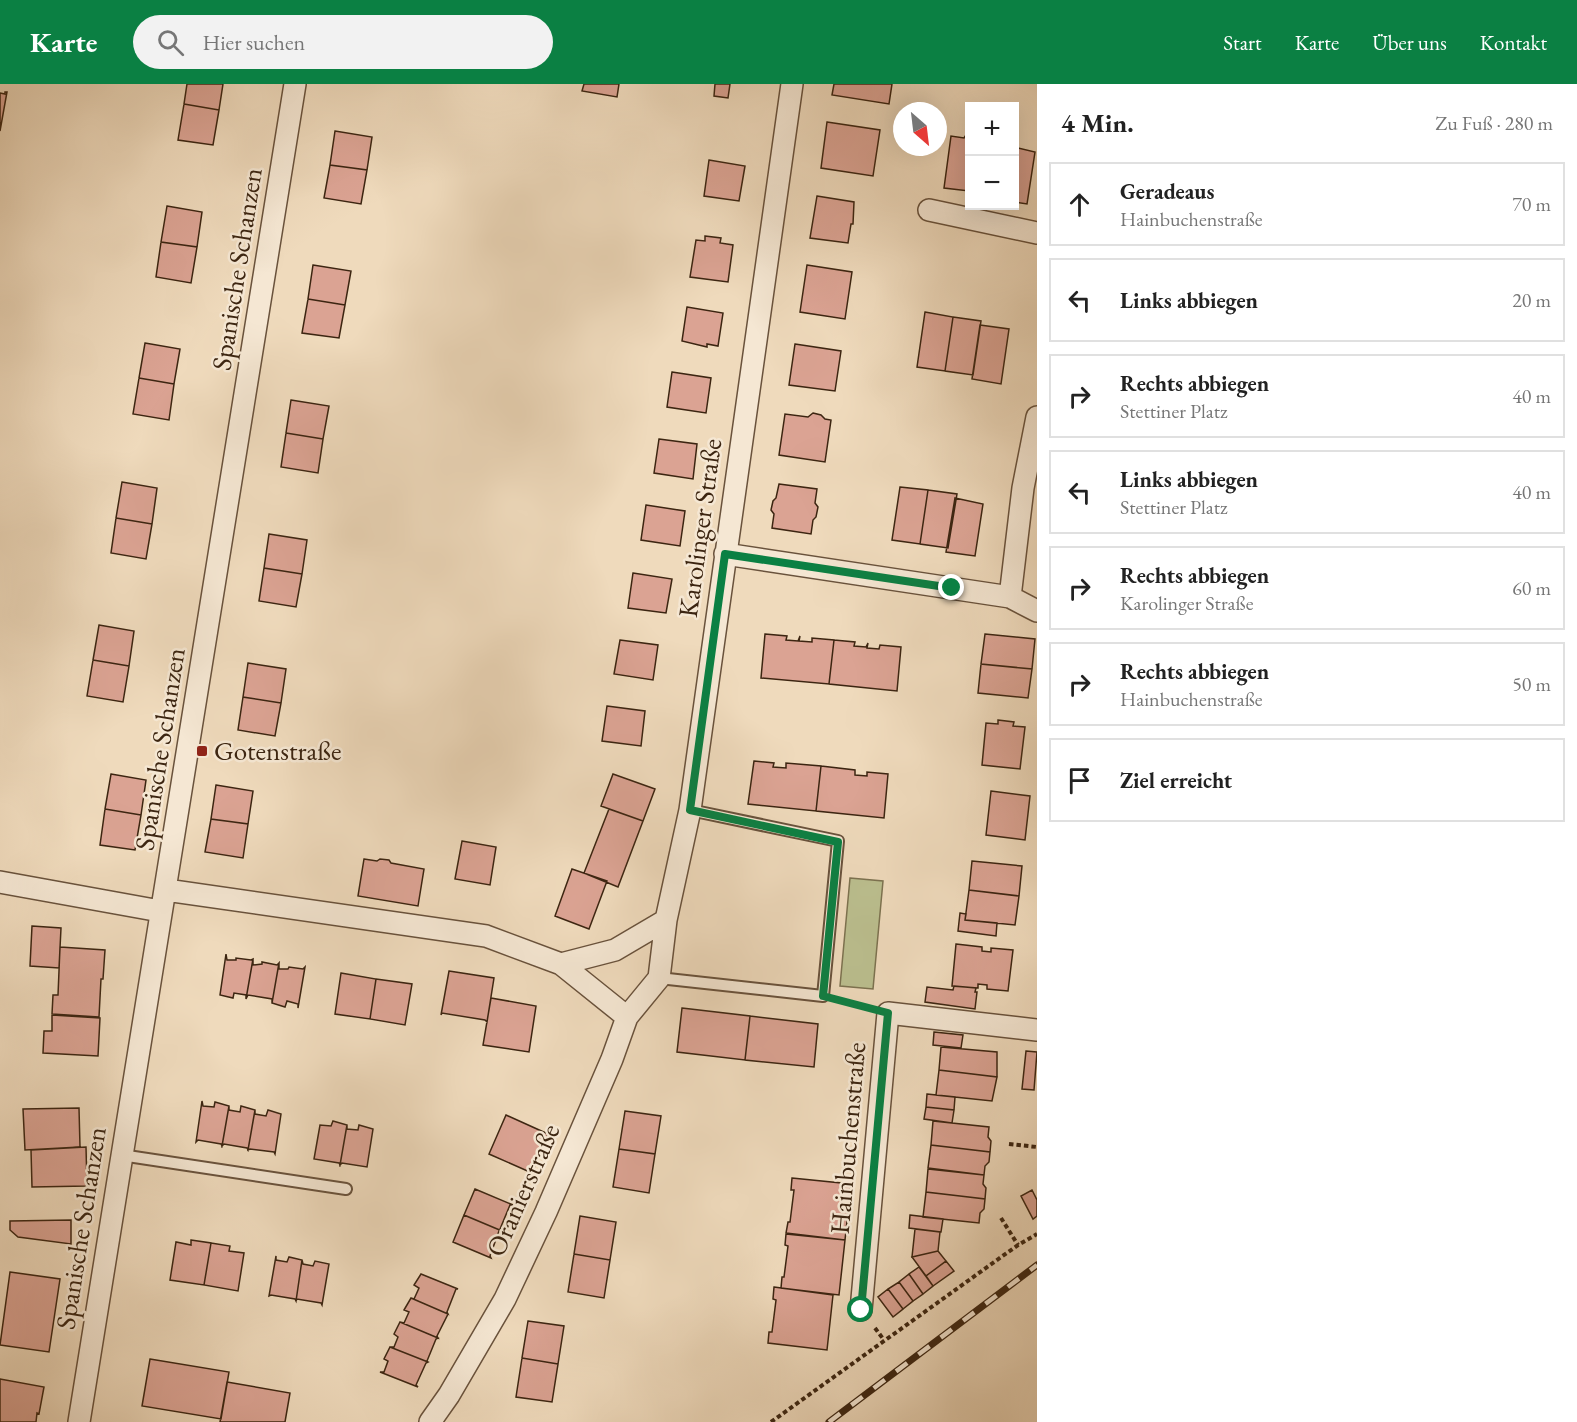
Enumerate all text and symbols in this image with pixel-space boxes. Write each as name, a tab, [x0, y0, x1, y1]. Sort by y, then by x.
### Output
search box	[133, 15, 553, 69]
text: Karte	[30, 24, 97, 60]
icon: search	[154, 26, 187, 59]
text: Hier suchen	[202, 28, 305, 57]
text: Start	[1223, 29, 1262, 56]
text: Karte	[1295, 29, 1339, 56]
text: Über uns	[1372, 29, 1447, 56]
text: Kontakt	[1480, 29, 1547, 56]
north arrow	[893, 102, 947, 156]
map controls	[965, 102, 1019, 210]
button: +	[965, 102, 1019, 156]
text: 4 Min.	[1061, 106, 1134, 140]
text: Zu Fuß · 280 m	[1435, 110, 1553, 136]
button: −	[965, 156, 1019, 210]
street label: Spanische Schanzen	[203, 165, 270, 373]
text: Geradeaus	[1120, 177, 1214, 206]
icon: ahead	[1063, 188, 1096, 221]
text: 70 m	[1512, 191, 1551, 217]
text: Hainbuchenstraße	[1120, 206, 1263, 232]
icon: left	[1063, 284, 1096, 317]
text: Links abbiegen	[1120, 286, 1258, 315]
text: 20 m	[1512, 287, 1551, 313]
text: Rechts abbiegen	[1120, 369, 1269, 398]
icon: right	[1063, 380, 1096, 413]
text: 40 m	[1512, 383, 1551, 409]
text: Stettiner Platz	[1120, 398, 1228, 424]
street label: Karolinger Straße	[670, 436, 729, 620]
text: Links abbiegen	[1120, 465, 1258, 494]
icon: left	[1063, 476, 1096, 509]
text: 40 m	[1512, 479, 1551, 505]
text: Stettiner Platz	[1120, 494, 1228, 520]
text: Rechts abbiegen	[1120, 561, 1269, 590]
icon: right	[1063, 572, 1096, 605]
route end	[938, 574, 964, 600]
text: 60 m	[1512, 575, 1551, 601]
text: Karolinger Straße	[1120, 590, 1253, 616]
street label: Spanische Schanzen	[126, 645, 193, 853]
text: Rechts abbiegen	[1120, 657, 1269, 686]
icon: right	[1063, 668, 1096, 701]
text: 50 m	[1512, 671, 1551, 697]
text: Hainbuchenstraße	[1120, 686, 1263, 712]
place label: Gotenstraße	[214, 733, 341, 768]
marker: Gotenstraße	[195, 744, 209, 758]
icon: arrive	[1063, 764, 1096, 797]
text: Ziel erreicht	[1120, 766, 1232, 795]
street label: Hainbuchenstraße	[822, 1041, 873, 1235]
street label: Oranierstraße	[478, 1118, 567, 1262]
street label: Spanische Schanzen	[47, 1124, 114, 1332]
route start	[847, 1296, 873, 1322]

